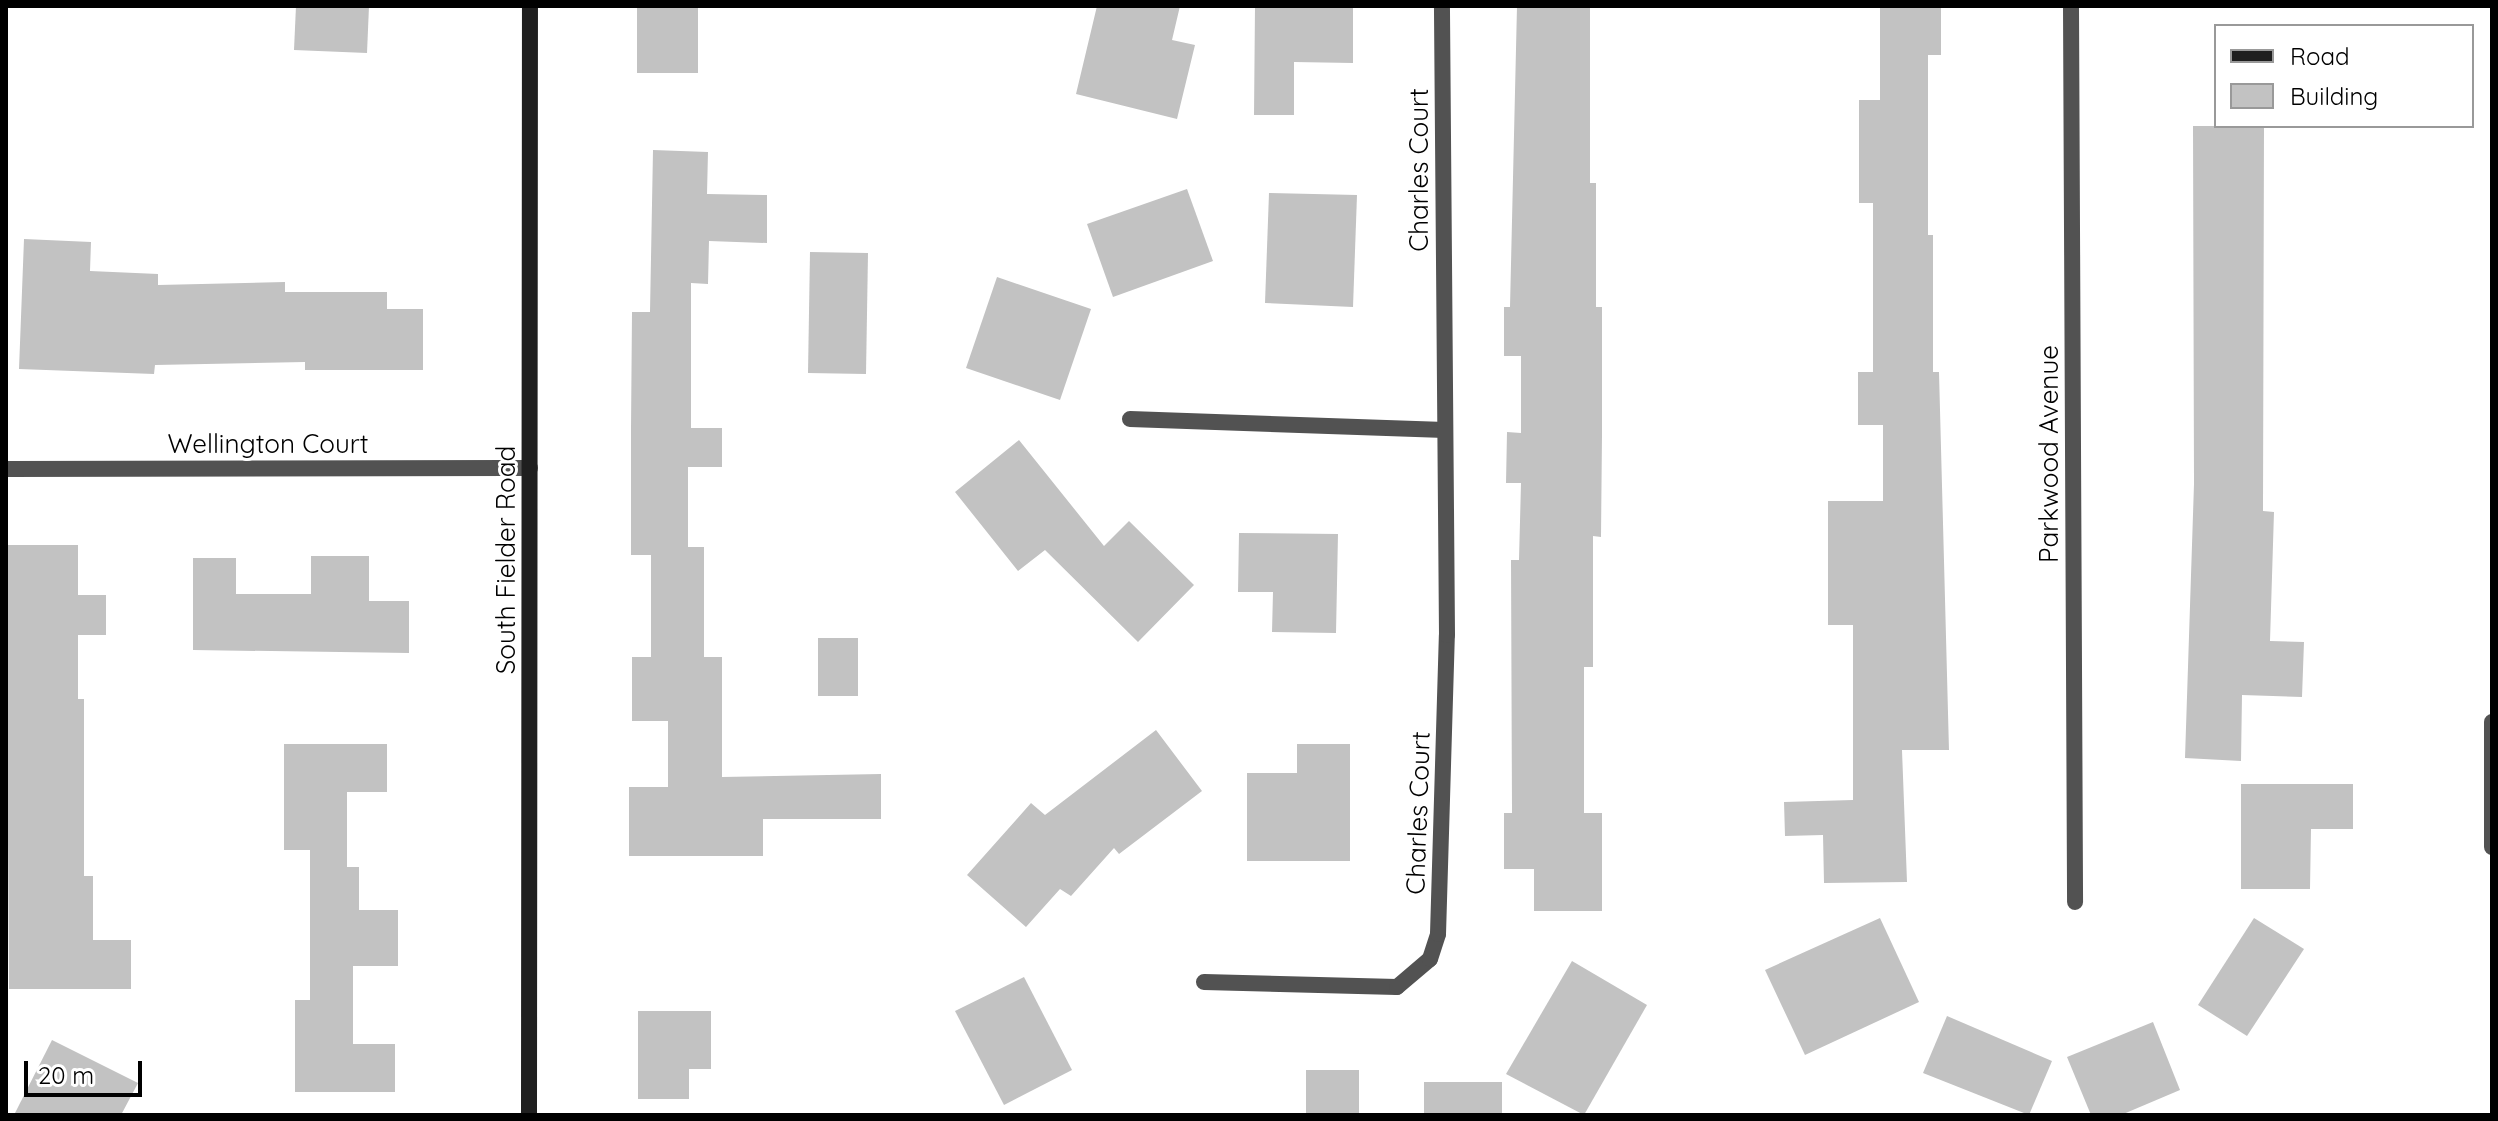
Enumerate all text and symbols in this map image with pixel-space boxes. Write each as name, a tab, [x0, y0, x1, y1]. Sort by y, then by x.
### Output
legend	[2214, 24, 2474, 128]
text: Road	[2290, 41, 2350, 71]
text: Building	[2290, 81, 2378, 111]
street label: Charles Court	[1403, 88, 1435, 252]
street label: Parkwood Avenue	[2033, 345, 2065, 563]
street label: Wellington Court	[167, 428, 369, 460]
street label: South Fielder Road	[490, 446, 522, 674]
street label: Charles Court	[1400, 731, 1436, 895]
scale bar	[28, 1045, 146, 1095]
text: 20 m	[38, 1060, 94, 1090]

